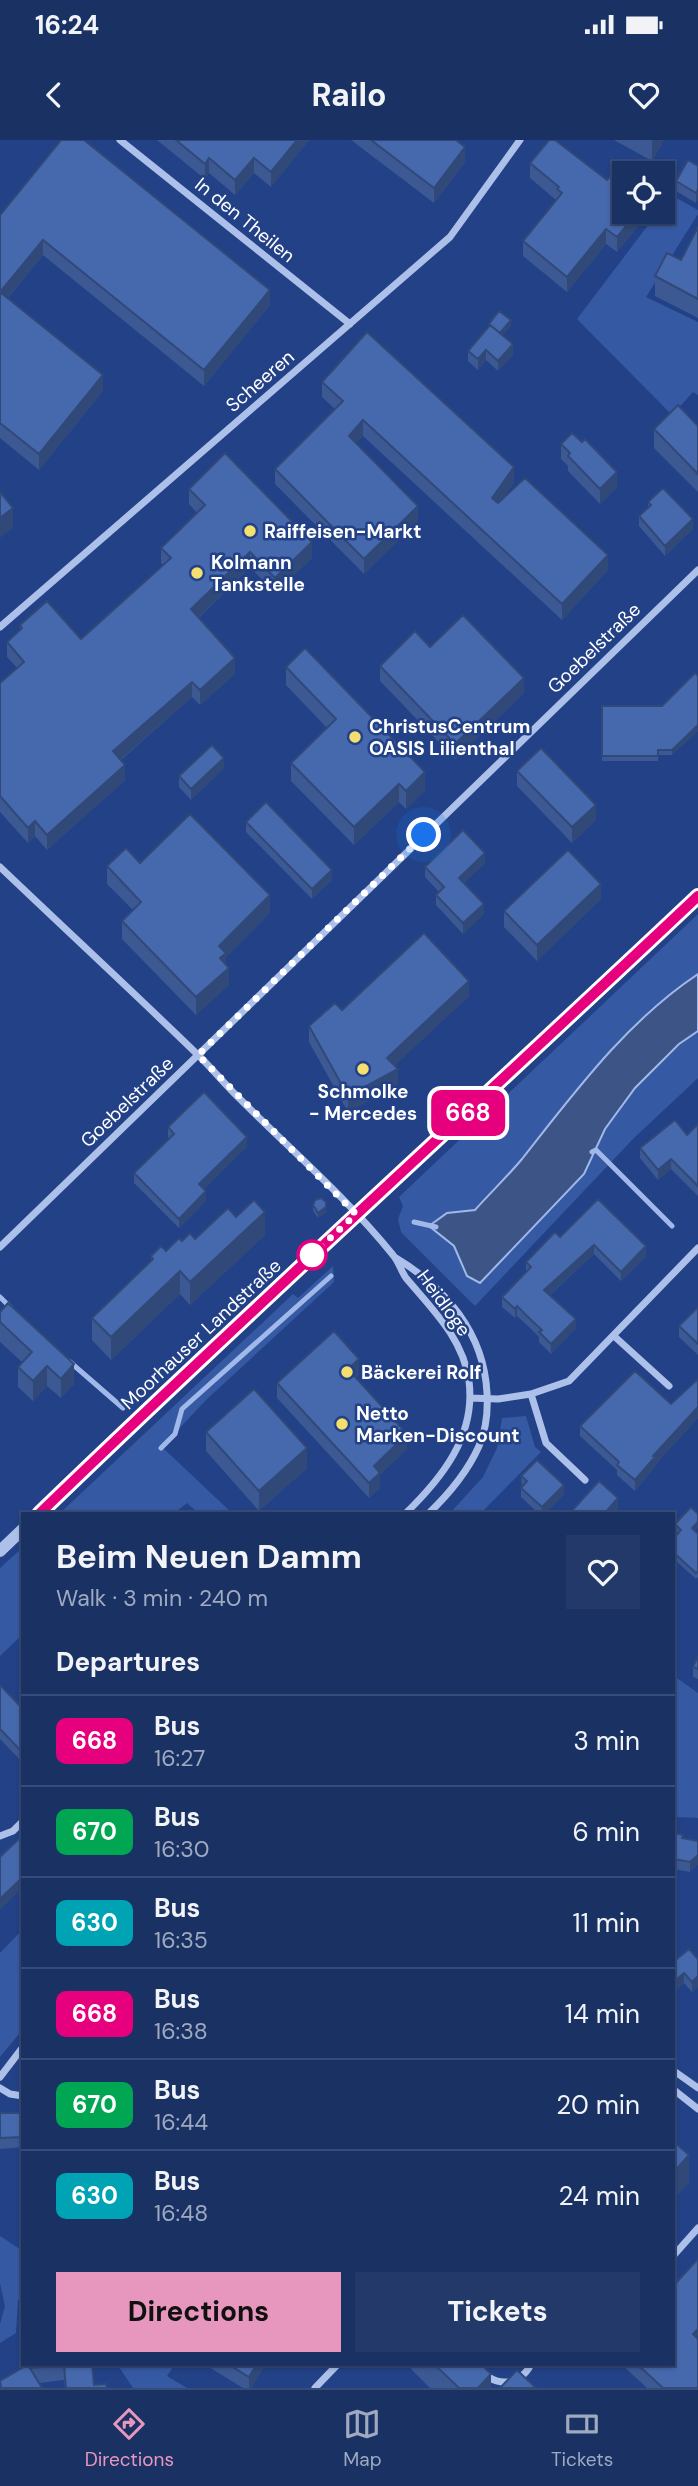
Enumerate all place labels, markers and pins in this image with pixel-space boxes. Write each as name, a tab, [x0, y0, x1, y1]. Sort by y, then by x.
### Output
place label: Raiffeisen-Markt	[264, 519, 421, 544]
marker: Raiffeisen-Markt	[242, 523, 258, 539]
place label: Kolmann Tankstelle	[211, 550, 305, 597]
marker: Kolmann Tankstelle	[189, 565, 205, 581]
place label: ChristusCentrum OASIS Lilienthal	[369, 714, 530, 761]
marker: ChristusCentrum OASIS Lilienthal	[347, 729, 363, 745]
marker: Schmolke - Mercedes	[355, 1061, 371, 1077]
place label: Schmolke - Mercedes	[309, 1079, 417, 1126]
unlabelled marker	[297, 1240, 327, 1270]
place label: Bäckerei Rolf	[361, 1360, 481, 1385]
marker: Bäckerei Rolf	[339, 1364, 355, 1380]
place label: Netto Marken-Discount	[356, 1401, 520, 1448]
marker: Netto Marken-Discount	[334, 1416, 350, 1432]

